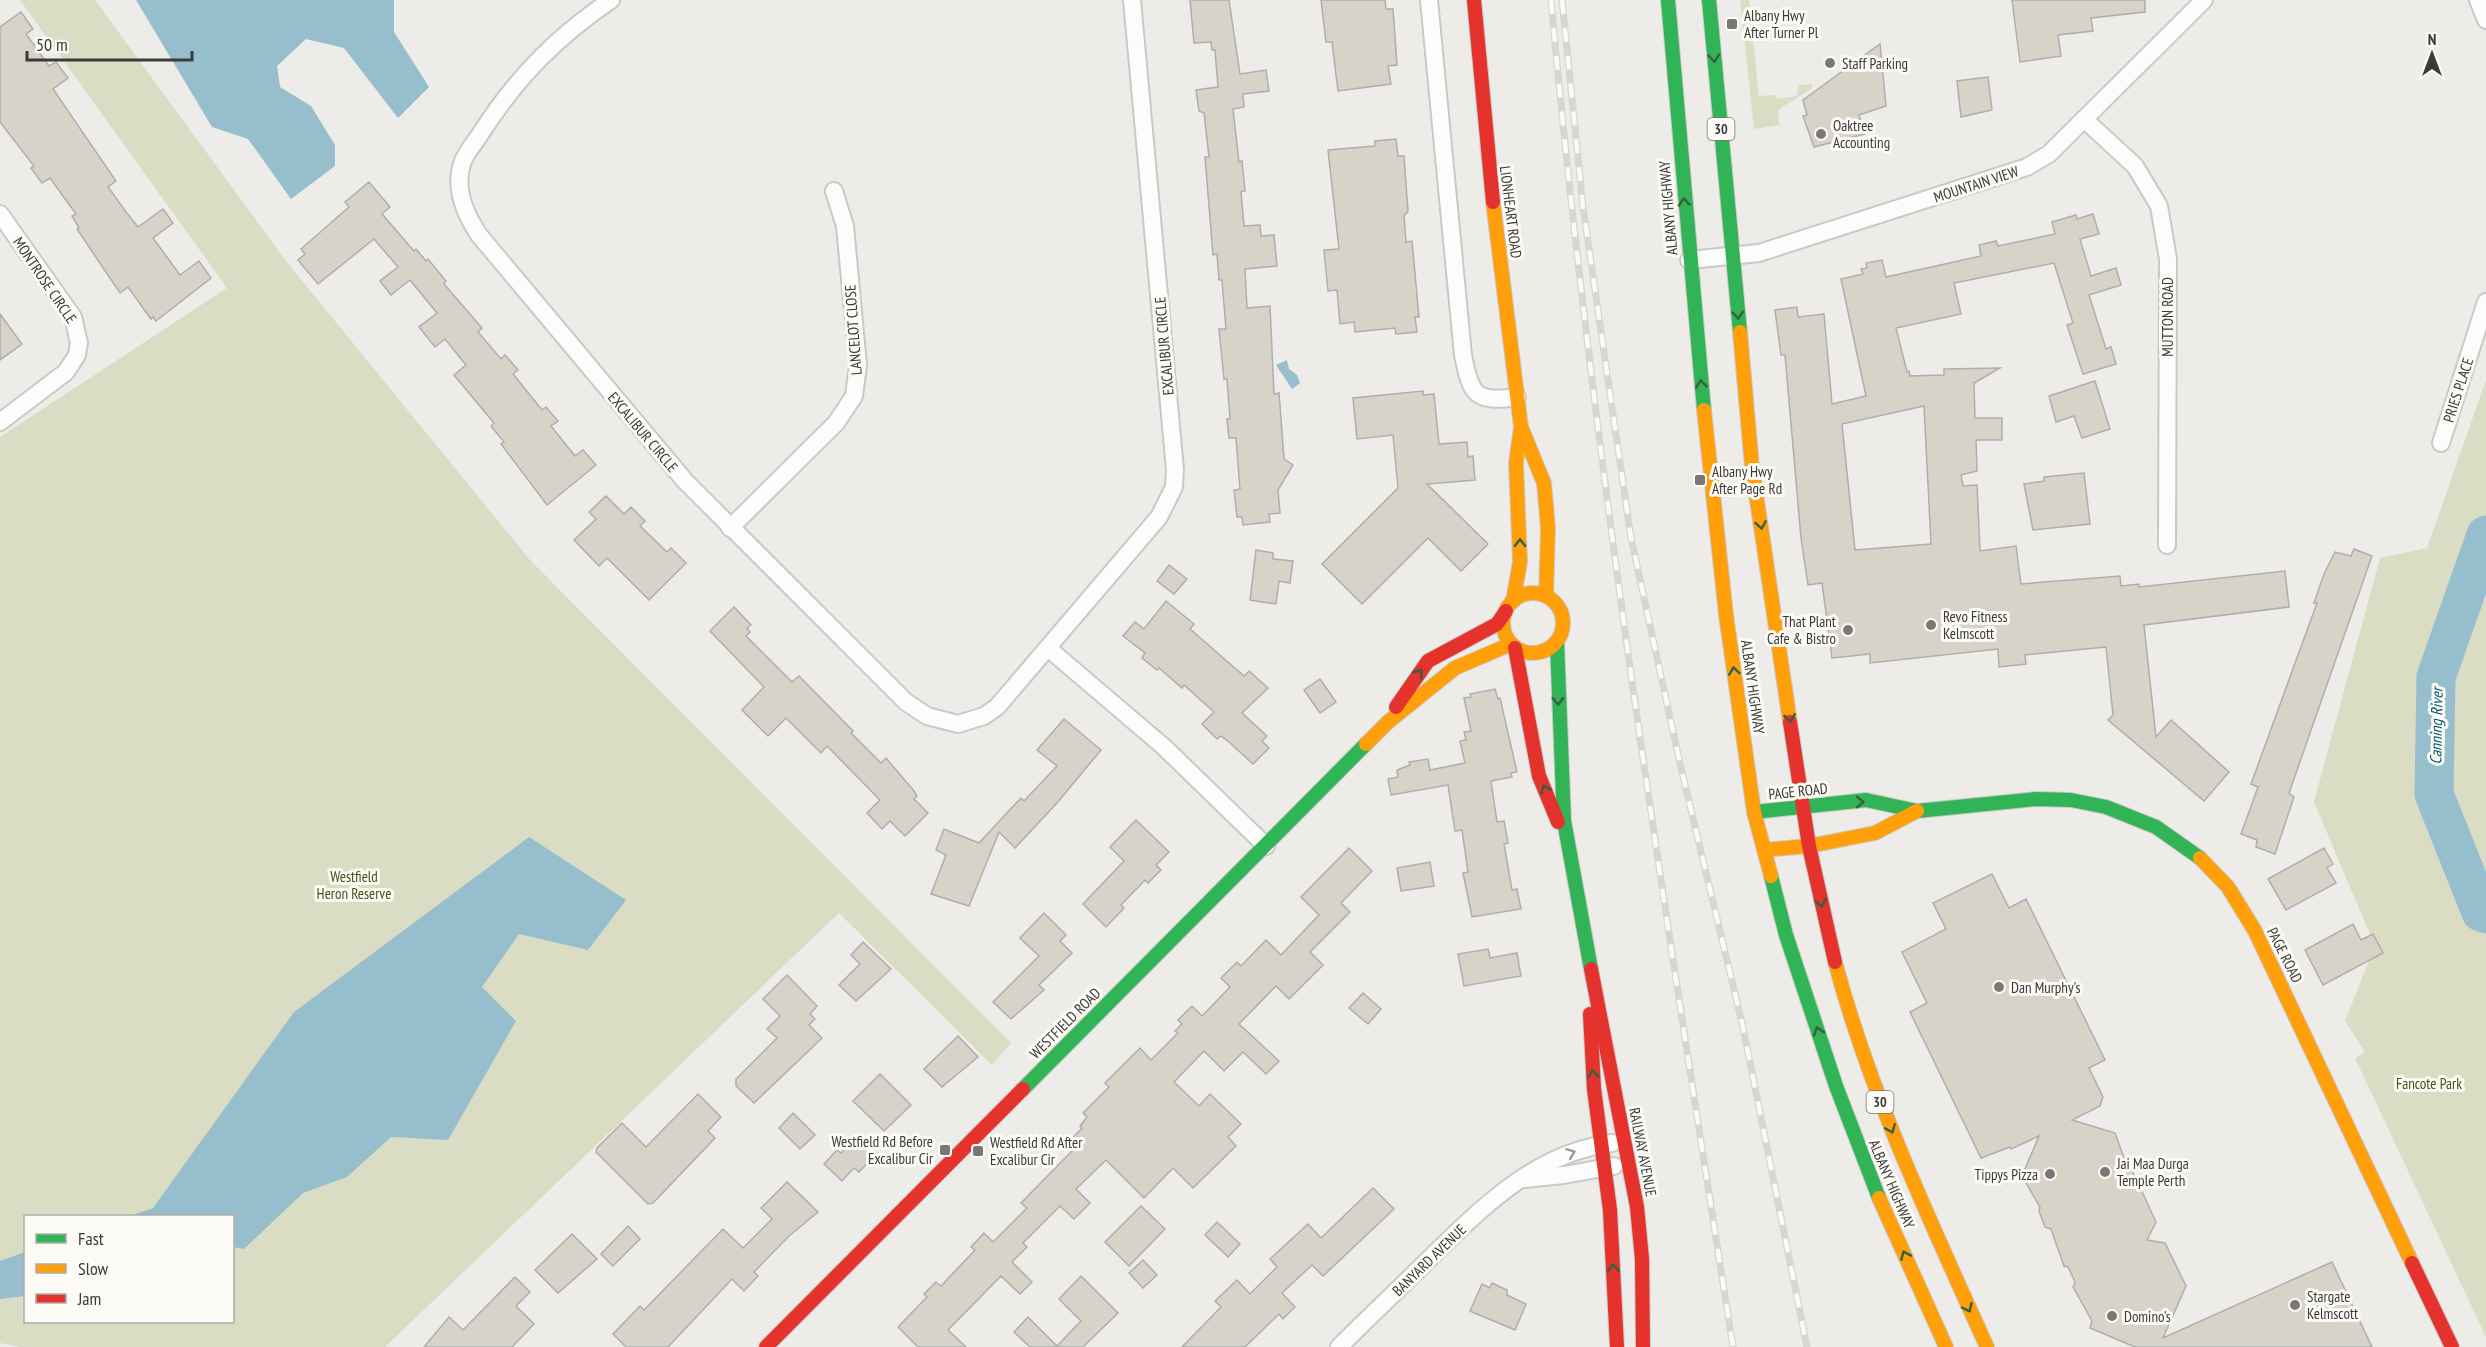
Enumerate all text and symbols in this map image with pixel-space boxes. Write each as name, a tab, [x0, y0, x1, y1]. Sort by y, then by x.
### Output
place label: Albany Hwy After Turner Pl	[1744, 6, 1819, 42]
marker: Albany Hwy After Turner Pl	[1725, 17, 1739, 31]
scale bar	[27, 24, 192, 62]
north arrow	[2402, 24, 2462, 84]
text: N	[2428, 29, 2436, 49]
text: 50 m	[36, 33, 68, 56]
one-way arrow	[1708, 54, 1721, 63]
place label: Staff Parking	[1842, 54, 1908, 73]
marker: Staff Parking	[1823, 56, 1837, 70]
place label: Oaktree Accounting	[1833, 116, 1890, 152]
road number: 30	[1708, 118, 1734, 140]
marker: Oaktree Accounting	[1814, 127, 1828, 141]
street label: ALBANY HIGHWAY	[1654, 160, 1682, 256]
street label: MOUNTAIN VIEW	[1931, 161, 2021, 207]
street label: LIONHEART ROAD	[1496, 165, 1526, 260]
one-way arrow	[1678, 197, 1691, 206]
street label: MONTROSE CIRCLE	[9, 233, 81, 327]
street label: MUTTON ROAD	[2158, 277, 2177, 357]
street label: LANCELOT CLOSE	[840, 284, 866, 376]
street label: EXCALIBUR CIRCLE	[1150, 296, 1178, 396]
one-way arrow	[1731, 311, 1744, 320]
street label: PRIES PLACE	[2439, 355, 2477, 425]
one-way arrow	[1695, 379, 1708, 388]
street label: EXCALIBUR CIRCLE	[604, 388, 682, 476]
place label: Albany Hwy After Page Rd	[1712, 462, 1782, 498]
marker: Albany Hwy After Page Rd	[1693, 473, 1707, 487]
one-way arrow	[1754, 521, 1766, 530]
one-way arrow	[1514, 538, 1526, 547]
place label: Revo Fitness Kelmscott	[1943, 607, 2008, 643]
place label: That Plant Cafe & Bistro	[1767, 612, 1836, 648]
marker: Revo Fitness Kelmscott	[1924, 618, 1938, 632]
marker: That Plant Cafe & Bistro	[1841, 623, 1855, 637]
street label: ALBANY HIGHWAY	[1737, 639, 1769, 736]
one-way arrow	[1728, 667, 1740, 676]
one-way arrow	[1412, 669, 1423, 680]
water label: Canning River	[2425, 685, 2447, 765]
one-way arrow	[1552, 696, 1564, 705]
one-way arrow	[1783, 714, 1795, 723]
street label: PAGE ROAD	[1767, 778, 1829, 804]
one-way arrow	[1540, 785, 1552, 796]
one-way arrow	[1856, 795, 1865, 808]
park label: Westfield Heron Reserve	[317, 867, 391, 903]
one-way arrow	[1814, 898, 1827, 908]
street label: PAGE ROAD	[2263, 924, 2307, 986]
place label: Dan Murphy's	[2011, 978, 2081, 997]
marker: Dan Murphy's	[1992, 980, 2006, 994]
street label: WESTFIELD ROAD	[1026, 983, 1105, 1062]
one-way arrow	[1812, 1026, 1825, 1037]
one-way arrow	[1587, 1069, 1600, 1078]
park label: Fancote Park	[2396, 1074, 2462, 1093]
road number: 30	[1866, 1091, 1894, 1113]
street label: RAILWAY AVENUE	[1625, 1106, 1661, 1198]
one-way arrow	[1884, 1123, 1896, 1134]
place label: Westfield Rd Before Excalibur Cir	[831, 1132, 934, 1168]
place label: Westfield Rd After Excalibur Cir	[990, 1133, 1083, 1169]
street label: ALBANY HIGHWAY	[1865, 1137, 1919, 1232]
marker: Westfield Rd Before Excalibur Cir	[938, 1143, 952, 1157]
marker: Westfield Rd After Excalibur Cir	[971, 1144, 985, 1158]
one-way arrow	[1565, 1148, 1576, 1160]
place label: Jai Maa Durga Temple Perth	[2116, 1154, 2189, 1190]
place label: Tippys Pizza	[1974, 1165, 2038, 1184]
marker: Jai Maa Durga Temple Perth	[2098, 1165, 2112, 1179]
marker: Tippys Pizza	[2043, 1167, 2057, 1181]
legend	[24, 1215, 234, 1323]
street label: BANYARD AVENUE	[1388, 1220, 1470, 1300]
text: Fast	[78, 1227, 104, 1250]
one-way arrow	[1900, 1251, 1912, 1262]
text: Slow	[78, 1257, 109, 1280]
one-way arrow	[1606, 1263, 1619, 1272]
text: Jam	[77, 1287, 101, 1310]
place label: Stargate Kelmscott	[2307, 1287, 2358, 1323]
marker: Stargate Kelmscott	[2288, 1298, 2302, 1312]
one-way arrow	[1961, 1301, 1973, 1312]
place label: Domino's	[2124, 1307, 2171, 1326]
marker: Domino's	[2105, 1309, 2119, 1323]

